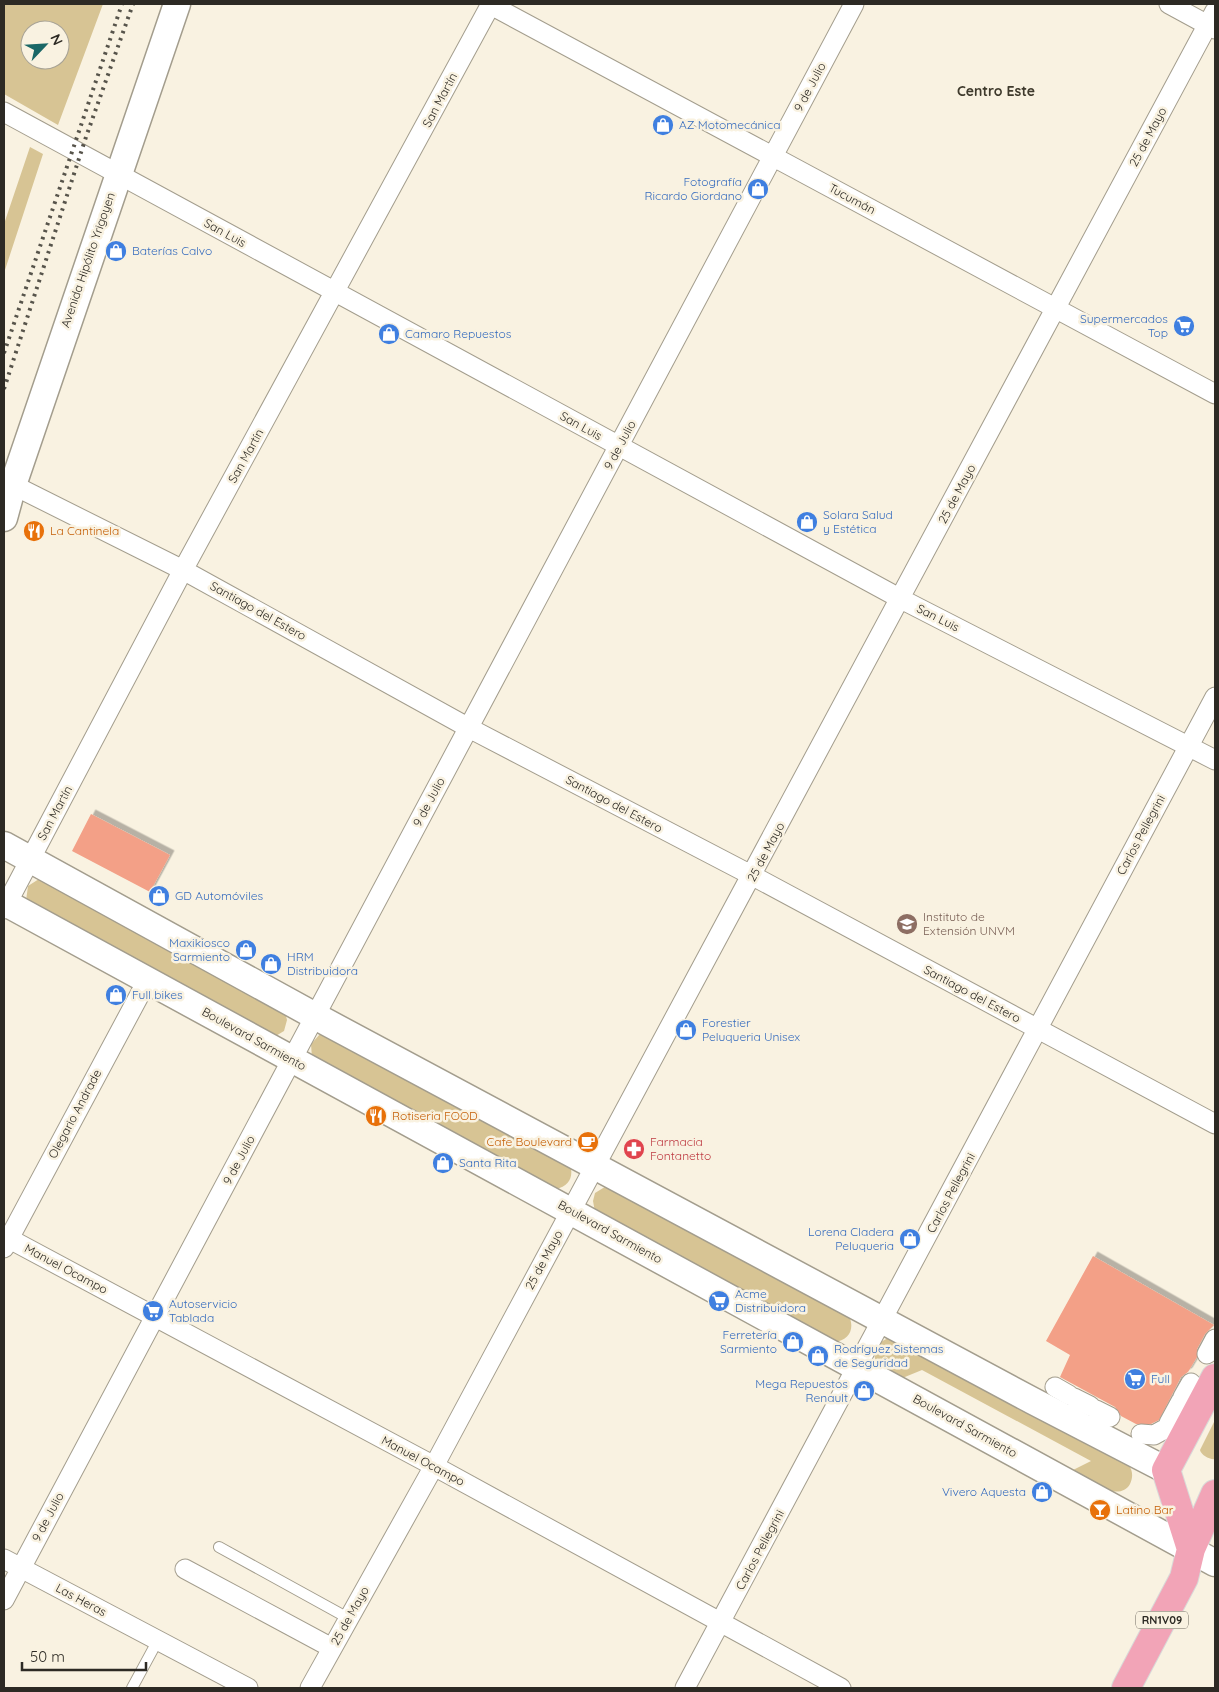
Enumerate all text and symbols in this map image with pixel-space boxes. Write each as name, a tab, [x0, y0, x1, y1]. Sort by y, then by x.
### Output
north arrow	[20, 20, 70, 70]
text: N	[46, 31, 67, 48]
street label: 9 de Julio	[790, 60, 829, 114]
street label: San Martín	[419, 70, 460, 130]
district label: Centro Este	[957, 82, 1035, 100]
street label: 25 de Mayo	[1126, 105, 1169, 169]
shop icon: AZ Motomecánica	[651, 113, 675, 137]
place label: AZ Motomecánica	[679, 117, 780, 132]
place label: Fotografía Ricardo Giordano	[645, 174, 742, 203]
shop icon: Fotografía Ricardo Giordano	[746, 177, 770, 201]
street label: Tucumán	[826, 180, 878, 217]
street label: Avenida Hipólito Yrigoyen	[57, 190, 118, 329]
street label: San Luis	[202, 215, 249, 250]
shop icon: Baterías Calvo	[104, 239, 128, 263]
place label: Baterías Calvo	[132, 243, 212, 258]
place label: Supermercados Top	[1080, 311, 1168, 340]
supermarket icon: Supermercados Top	[1172, 314, 1196, 338]
shop icon: Camaro Repuestos	[377, 322, 401, 346]
place label: Camaro Repuestos	[405, 326, 512, 341]
street label: San Luis	[558, 408, 605, 443]
street label: 9 de Julio	[600, 418, 639, 472]
street label: San Martín	[225, 426, 267, 485]
street label: 25 de Mayo	[935, 462, 978, 526]
place label: Solara Salud y Estética	[823, 507, 893, 536]
shop icon: Solara Salud y Estética	[795, 510, 819, 534]
restaurant icon: La Cantinela	[22, 519, 46, 543]
place label: La Cantinela	[50, 523, 119, 538]
street label: Santiago del Estero	[208, 578, 309, 643]
street label: San Luis	[914, 601, 962, 635]
street label: Santiago del Estero	[563, 772, 665, 835]
street label: 9 de Julio	[409, 775, 448, 829]
street label: San Martín	[34, 783, 75, 843]
street label: Carlos Pellegrini	[1113, 792, 1168, 877]
street label: 25 de Mayo	[744, 820, 787, 884]
shop icon: GD Automóviles	[147, 884, 171, 908]
place label: GD Automóviles	[175, 888, 263, 903]
place label: Instituto de Extensión UNVM	[923, 909, 1015, 938]
school or university icon: Instituto de Extensión UNVM	[895, 912, 919, 936]
place label: Maxikiosco Sarmiento	[169, 935, 230, 964]
shop icon: Maxikiosco Sarmiento	[234, 938, 258, 962]
place label: HRM Distribuidora	[287, 949, 358, 978]
shop icon: HRM Distribuidora	[259, 952, 283, 976]
street label: Santiago del Estero	[921, 962, 1023, 1025]
shop icon: Full bikes	[104, 983, 128, 1007]
place label: Full bikes	[132, 987, 183, 1002]
street label: Boulevard Sarmiento	[200, 1004, 309, 1073]
place label: Forestier Peluqueria Unisex	[702, 1015, 800, 1044]
shop icon: Forestier Peluqueria Unisex	[674, 1018, 698, 1042]
street label: Olegario Andrade	[45, 1066, 104, 1161]
restaurant icon: Rotiseria FOOD	[364, 1104, 388, 1128]
place label: Rotiseria FOOD	[392, 1108, 478, 1123]
cafe icon: Cafe Boulevard	[576, 1130, 600, 1154]
street label: 9 de Julio	[219, 1133, 258, 1187]
place label: Cafe Boulevard	[487, 1134, 572, 1149]
place label: Farmacia Fontanetto	[650, 1134, 711, 1163]
pharmacy icon: Farmacia Fontanetto	[622, 1137, 646, 1161]
street label: Carlos Pellegrini	[923, 1150, 978, 1235]
shop icon: Santa Rita	[431, 1151, 455, 1175]
place label: Santa Rita	[459, 1155, 517, 1170]
street label: Boulevard Sarmiento	[556, 1197, 665, 1266]
place label: Lorena Cladera Peluqueria	[808, 1224, 894, 1253]
shop icon: Lorena Cladera Peluqueria	[898, 1227, 922, 1251]
street label: 25 de Mayo	[522, 1228, 565, 1292]
street label: Manuel Ocampo	[22, 1240, 110, 1297]
place label: Acme Distribuidora	[735, 1286, 806, 1315]
supermarket icon: Acme Distribuidora	[707, 1289, 731, 1313]
place label: Autoservicio Tablada	[169, 1296, 237, 1325]
supermarket icon: Autoservicio Tablada	[141, 1299, 165, 1323]
place label: Ferretería Sarmiento	[720, 1327, 777, 1356]
shop icon: Ferretería Sarmiento	[781, 1330, 805, 1354]
place label: Rodríguez Sistemas de Seguridad	[834, 1341, 944, 1370]
shop icon: Rodríguez Sistemas de Seguridad	[806, 1344, 830, 1368]
supermarket icon: Full	[1123, 1367, 1147, 1391]
place label: Full	[1151, 1371, 1170, 1386]
place label: Mega Repuestos Renault	[755, 1376, 848, 1405]
shop icon: Mega Repuestos Renault	[852, 1379, 876, 1403]
street label: Boulevard Sarmiento	[911, 1391, 1020, 1460]
street label: Manuel Ocampo	[379, 1432, 467, 1489]
shop icon: Vivero Aquesta	[1030, 1480, 1054, 1504]
place label: Vivero Aquesta	[942, 1484, 1026, 1499]
street label: 9 de Julio	[28, 1490, 67, 1544]
bar icon: Latino Bar	[1088, 1498, 1112, 1522]
place label: Latino Bar	[1116, 1502, 1174, 1517]
street label: Carlos Pellegrini	[732, 1507, 787, 1592]
street label: Las Heras	[53, 1580, 110, 1619]
street label: 25 de Mayo	[327, 1584, 372, 1648]
road number: RN1V09	[1136, 1612, 1188, 1628]
scale bar	[22, 1640, 146, 1672]
text: 50 m	[30, 1647, 65, 1666]

